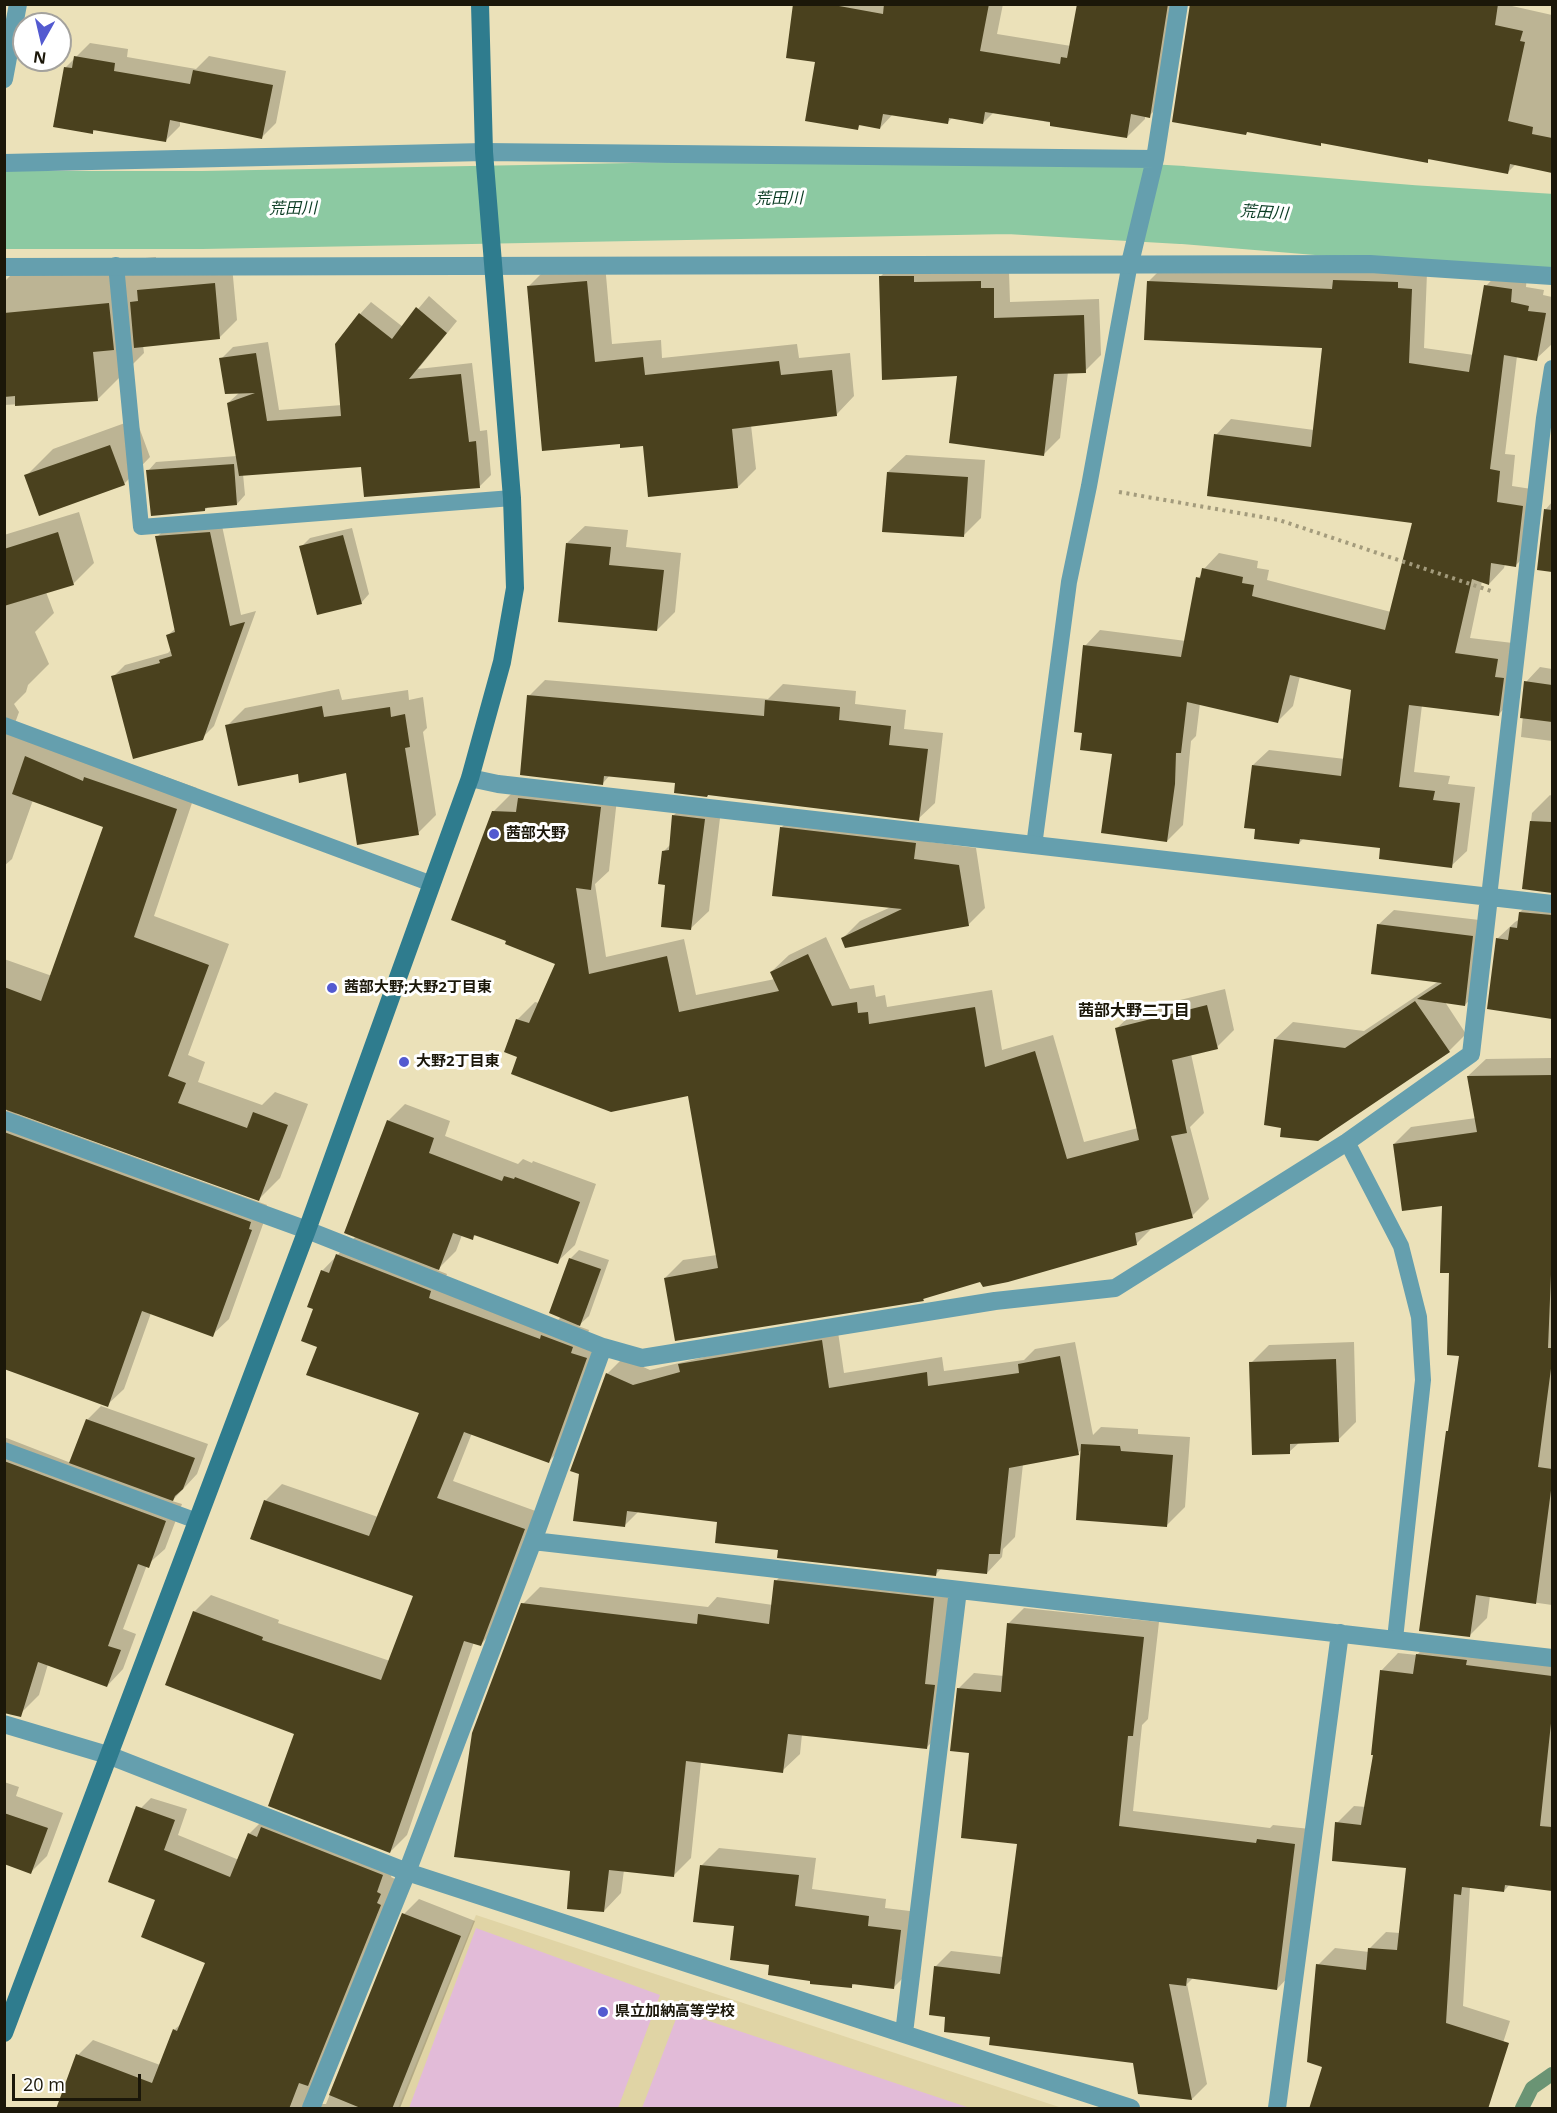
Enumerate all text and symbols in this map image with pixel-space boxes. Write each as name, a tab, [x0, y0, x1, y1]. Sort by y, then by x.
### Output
north arrow	[12, 12, 72, 72]
text: N	[32, 46, 48, 70]
water label: 荒田川	[755, 189, 803, 209]
water label: 荒田川	[269, 199, 317, 219]
water label: 荒田川	[1239, 202, 1289, 224]
place label: 茜部大野	[506, 825, 566, 843]
marker: 茜部大野	[487, 827, 501, 841]
place label: 茜部大野;大野2丁目東	[344, 979, 492, 997]
marker: 茜部大野;大野2丁目東	[325, 981, 339, 995]
district label: 茜部大野二丁目	[1078, 1001, 1190, 1021]
place label: 大野2丁目東	[416, 1053, 500, 1071]
marker: 大野2丁目東	[397, 1055, 411, 1069]
place label: 県立加納高等学校	[615, 2003, 735, 2021]
marker: 県立加納高等学校	[596, 2005, 610, 2019]
scale bar	[15, 2062, 144, 2100]
text: 20 m	[23, 2072, 65, 2096]

